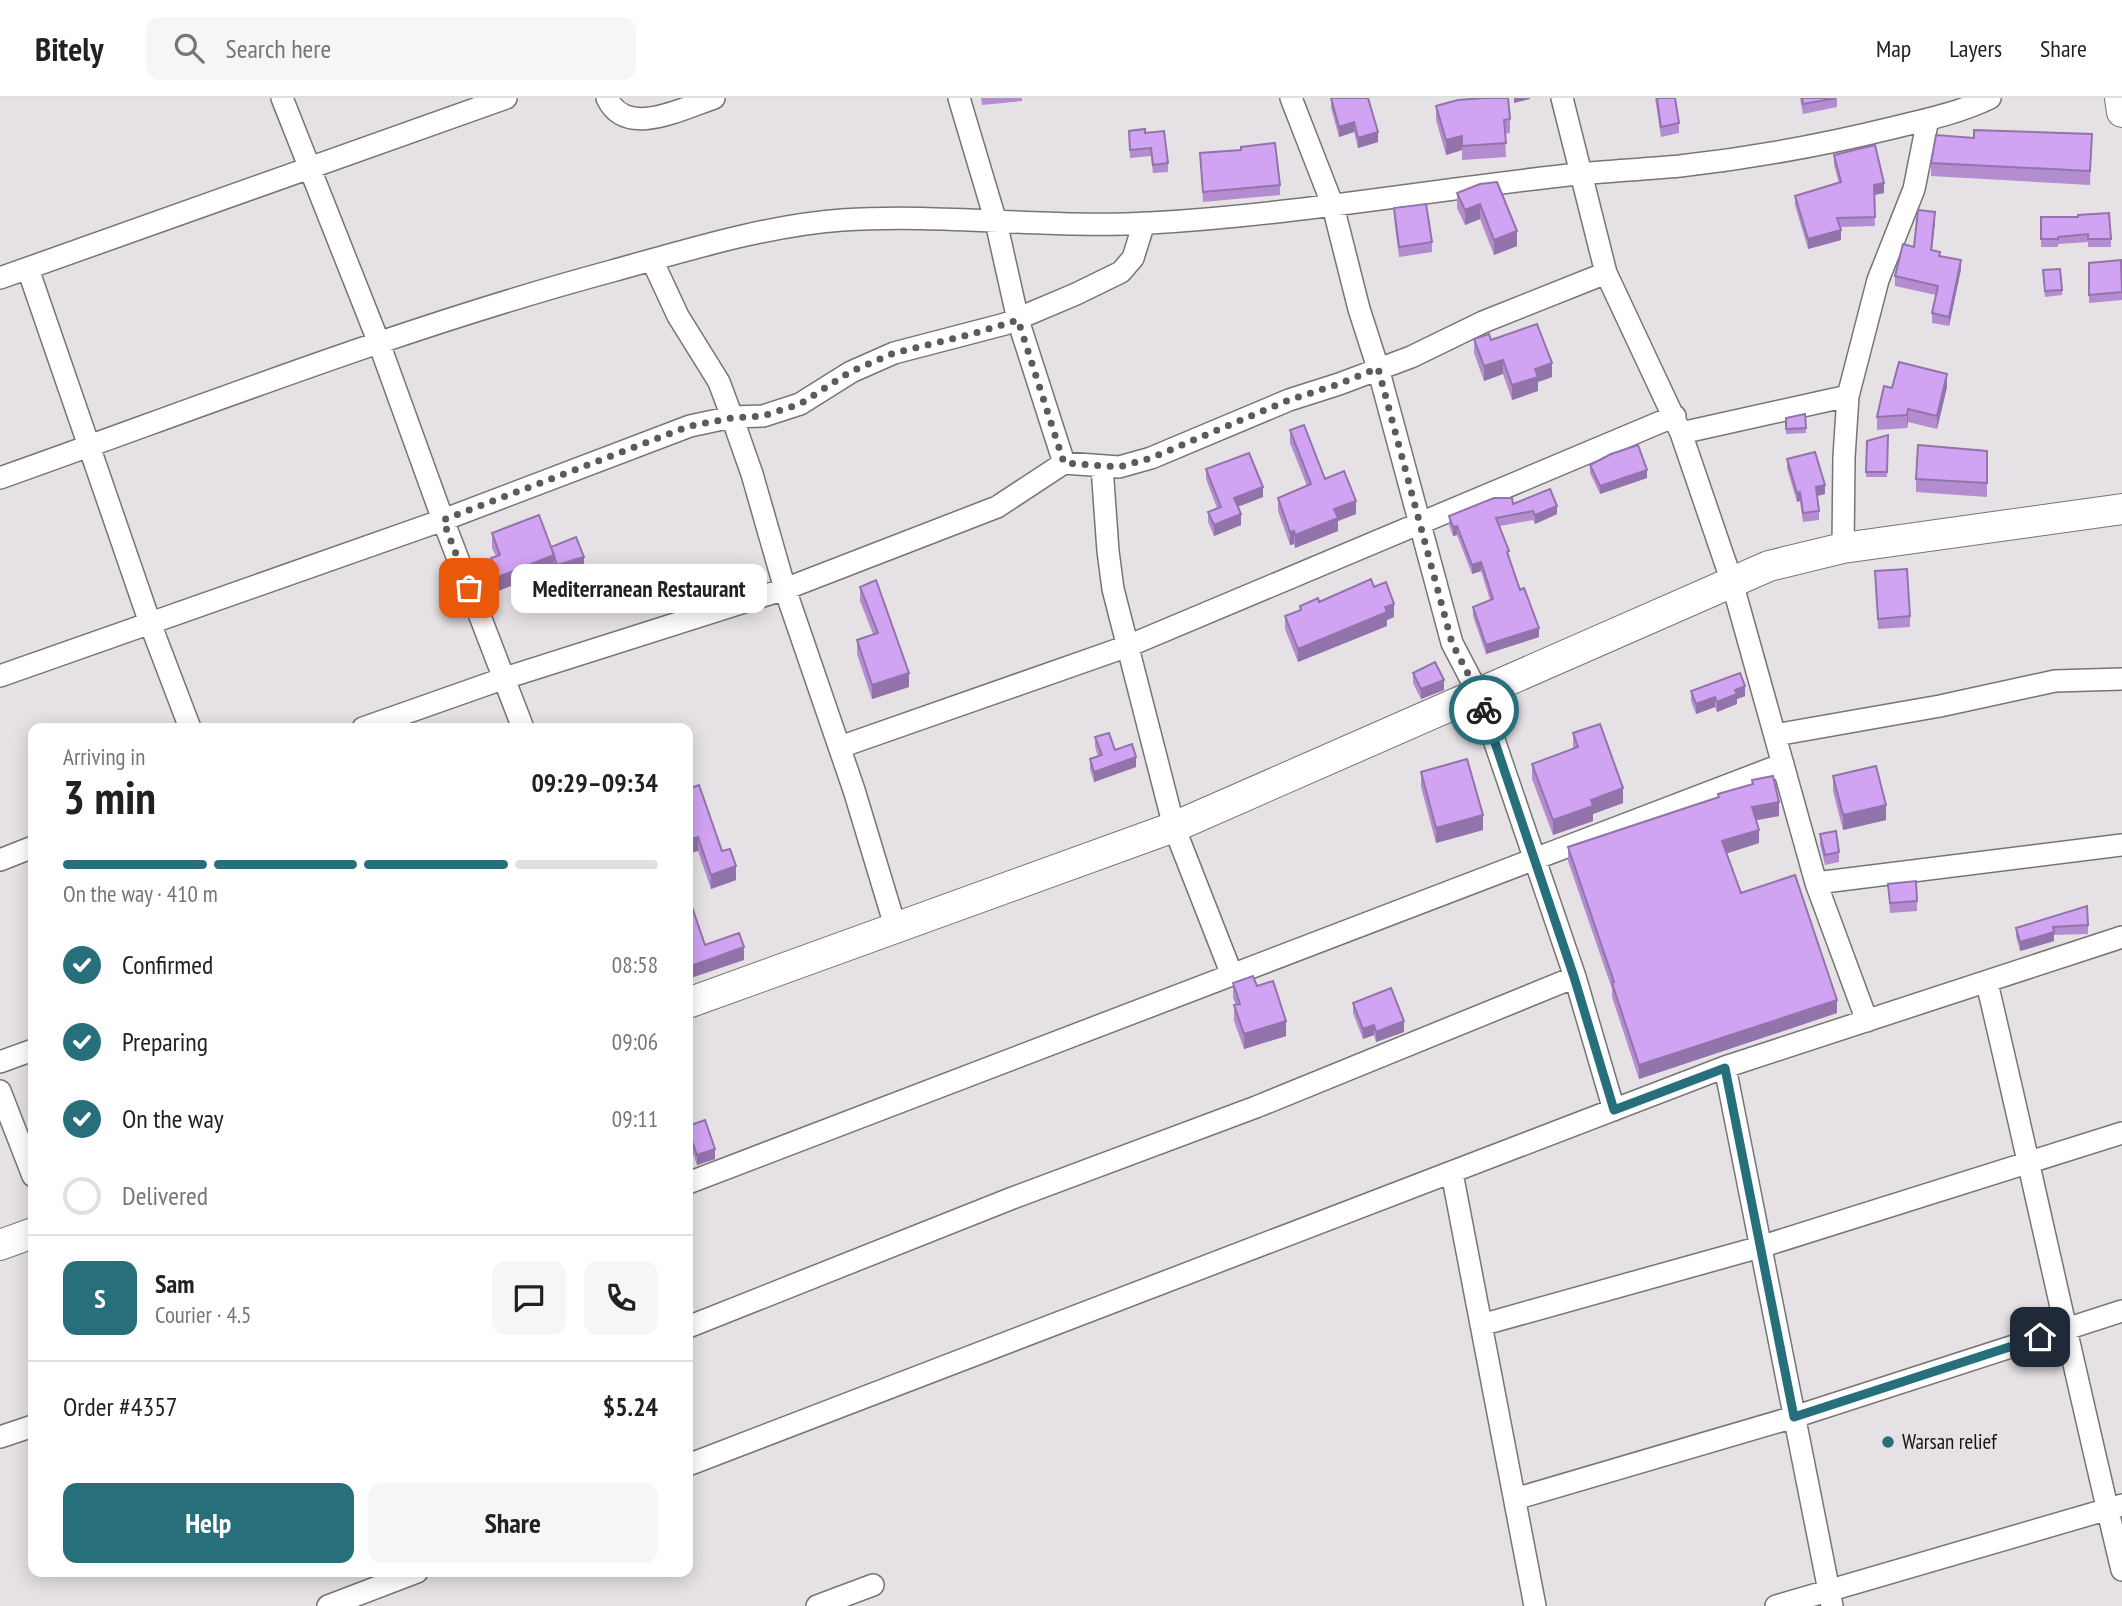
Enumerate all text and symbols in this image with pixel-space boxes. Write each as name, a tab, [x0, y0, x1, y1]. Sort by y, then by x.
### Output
search box	[146, 17, 636, 80]
text: Bitely	[35, 27, 104, 70]
icon: search	[170, 29, 208, 67]
text: Search here	[226, 32, 331, 65]
text: Map	[1876, 33, 1911, 64]
text: Layers	[1949, 33, 2002, 64]
text: Share	[2040, 33, 2087, 64]
pin	[439, 558, 499, 618]
callout: Mediterranean Restaurant	[511, 564, 766, 612]
icon: bag	[450, 569, 488, 607]
text: Mediterranean Restaurant	[532, 574, 746, 603]
courier	[1449, 675, 1519, 745]
icon: bike	[1465, 691, 1503, 729]
text: Arriving in	[63, 742, 145, 771]
text: 09:29–09:34	[531, 766, 658, 799]
text: 3 min	[63, 767, 156, 827]
text: On the way · 410 m	[63, 879, 218, 908]
icon: check	[63, 946, 101, 984]
text: Confirmed	[122, 948, 213, 981]
text: 08:58	[612, 950, 658, 979]
icon: check	[63, 1023, 101, 1061]
text: Preparing	[122, 1025, 208, 1058]
text: 09:06	[612, 1027, 658, 1056]
icon: check	[63, 1100, 101, 1138]
text: On the way	[122, 1102, 224, 1135]
text: 09:11	[612, 1104, 658, 1133]
text: Delivered	[122, 1179, 208, 1212]
button: chat	[492, 1261, 566, 1335]
button: phone	[584, 1261, 658, 1335]
text: Sam	[155, 1267, 194, 1300]
text: S	[94, 1282, 106, 1315]
text: Courier · 4.5	[155, 1300, 251, 1329]
pin	[2010, 1307, 2070, 1367]
icon: home	[2021, 1318, 2059, 1356]
text: Order #4357	[63, 1390, 178, 1423]
text: $5.24	[603, 1390, 658, 1423]
place label: Warsan relief	[1902, 1428, 1997, 1455]
marker: Warsan relief	[1880, 1434, 1896, 1450]
button: Help	[63, 1483, 354, 1563]
button: Share	[368, 1483, 658, 1563]

